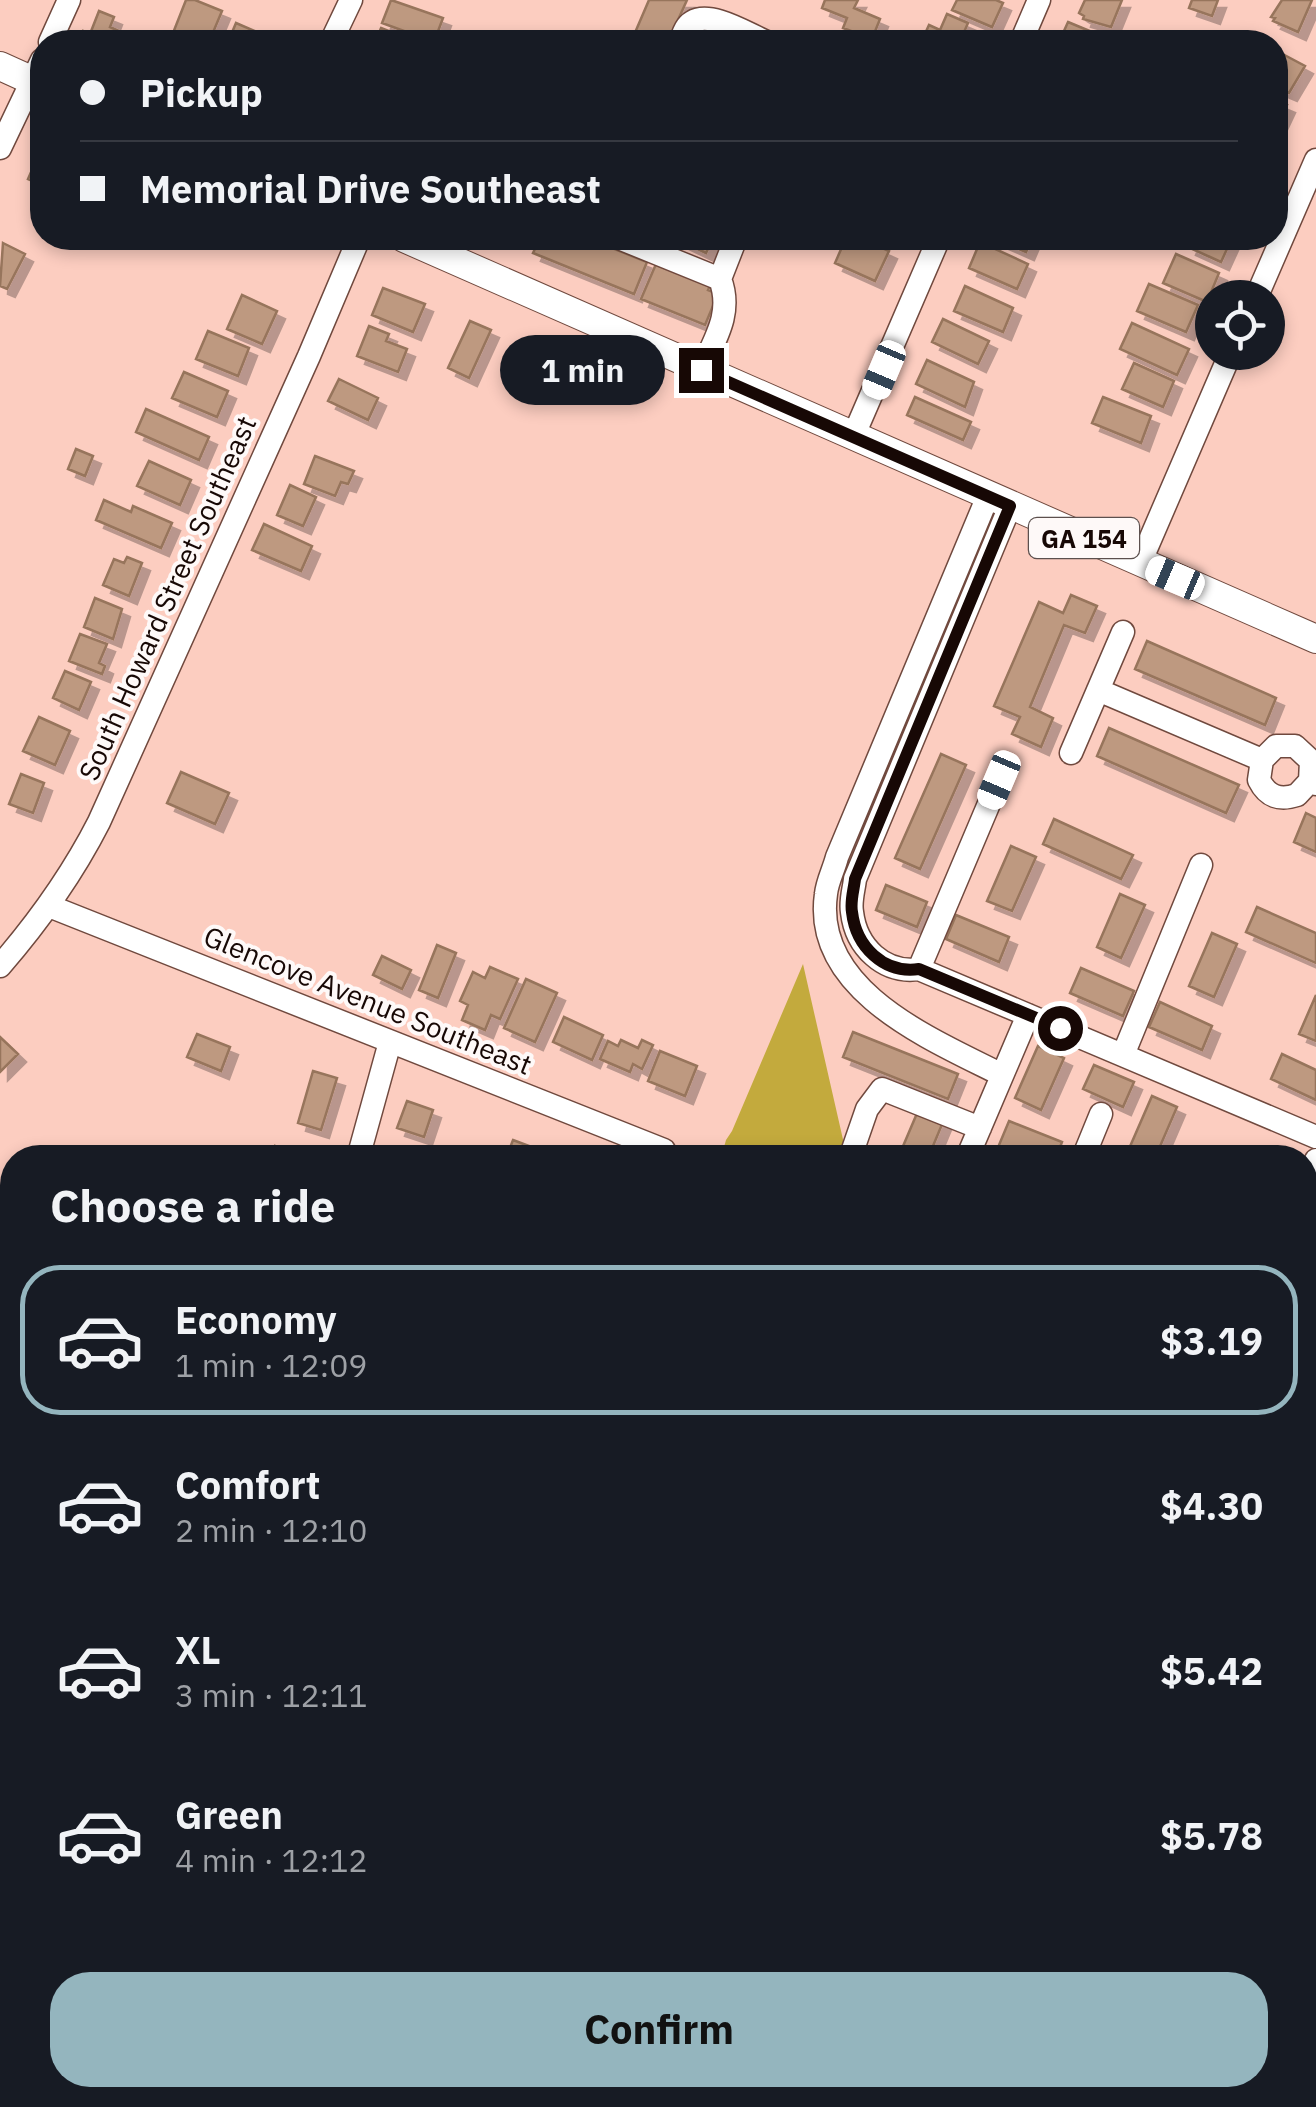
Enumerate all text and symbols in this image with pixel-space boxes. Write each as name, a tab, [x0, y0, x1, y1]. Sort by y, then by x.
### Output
text: Pickup	[140, 68, 263, 117]
text: Memorial Drive Southeast	[140, 164, 601, 213]
map controls	[1195, 280, 1285, 370]
button: locate	[1195, 280, 1285, 370]
callout: 1 min	[501, 335, 666, 405]
car	[858, 337, 910, 403]
route end	[679, 348, 724, 393]
text: 1 min	[541, 349, 624, 391]
street label: South Howard Street Southeast	[70, 410, 264, 786]
road number: GA 154	[1029, 518, 1139, 558]
car	[1142, 552, 1208, 604]
car	[973, 747, 1025, 813]
street label: Glencove Avenue Southeast	[199, 917, 537, 1083]
route start	[1038, 1006, 1083, 1051]
text: Choose a ride	[50, 1176, 335, 1234]
icon: car	[55, 1295, 145, 1385]
text: Economy	[175, 1295, 337, 1344]
text: $3.19	[1160, 1316, 1263, 1365]
text: 1 min · 12:09	[175, 1344, 368, 1386]
icon: car	[55, 1460, 145, 1550]
text: Comfort	[175, 1460, 320, 1509]
text: $4.30	[1160, 1481, 1263, 1530]
text: 2 min · 12:10	[175, 1509, 368, 1551]
icon: car	[55, 1625, 145, 1715]
text: XL	[175, 1625, 221, 1674]
text: $5.42	[1160, 1646, 1263, 1695]
text: 3 min · 12:11	[175, 1674, 368, 1716]
icon: car	[55, 1790, 145, 1880]
text: Green	[175, 1790, 283, 1839]
text: $5.78	[1160, 1811, 1263, 1860]
text: 4 min · 12:12	[175, 1839, 368, 1881]
button: Confirm	[50, 1972, 1268, 2087]

